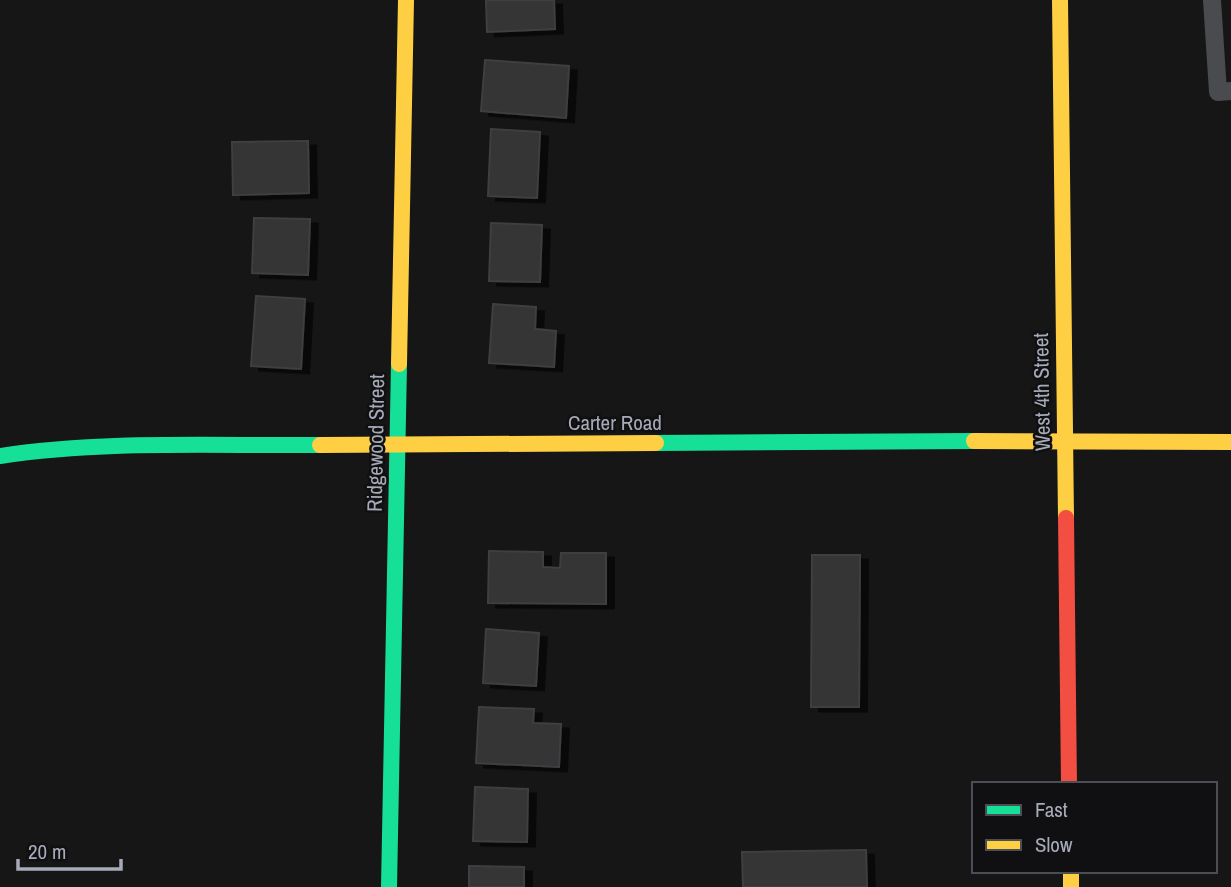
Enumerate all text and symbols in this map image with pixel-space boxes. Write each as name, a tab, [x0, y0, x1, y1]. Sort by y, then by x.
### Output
street label: West 4th Street	[1026, 332, 1057, 451]
street label: Ridgewood Street	[360, 374, 391, 512]
street label: Carter Road	[568, 408, 662, 437]
legend	[972, 782, 1217, 873]
text: Fast	[1035, 795, 1068, 824]
scale bar	[18, 828, 121, 872]
text: Slow	[1035, 830, 1073, 859]
text: 20 m	[28, 837, 66, 866]

